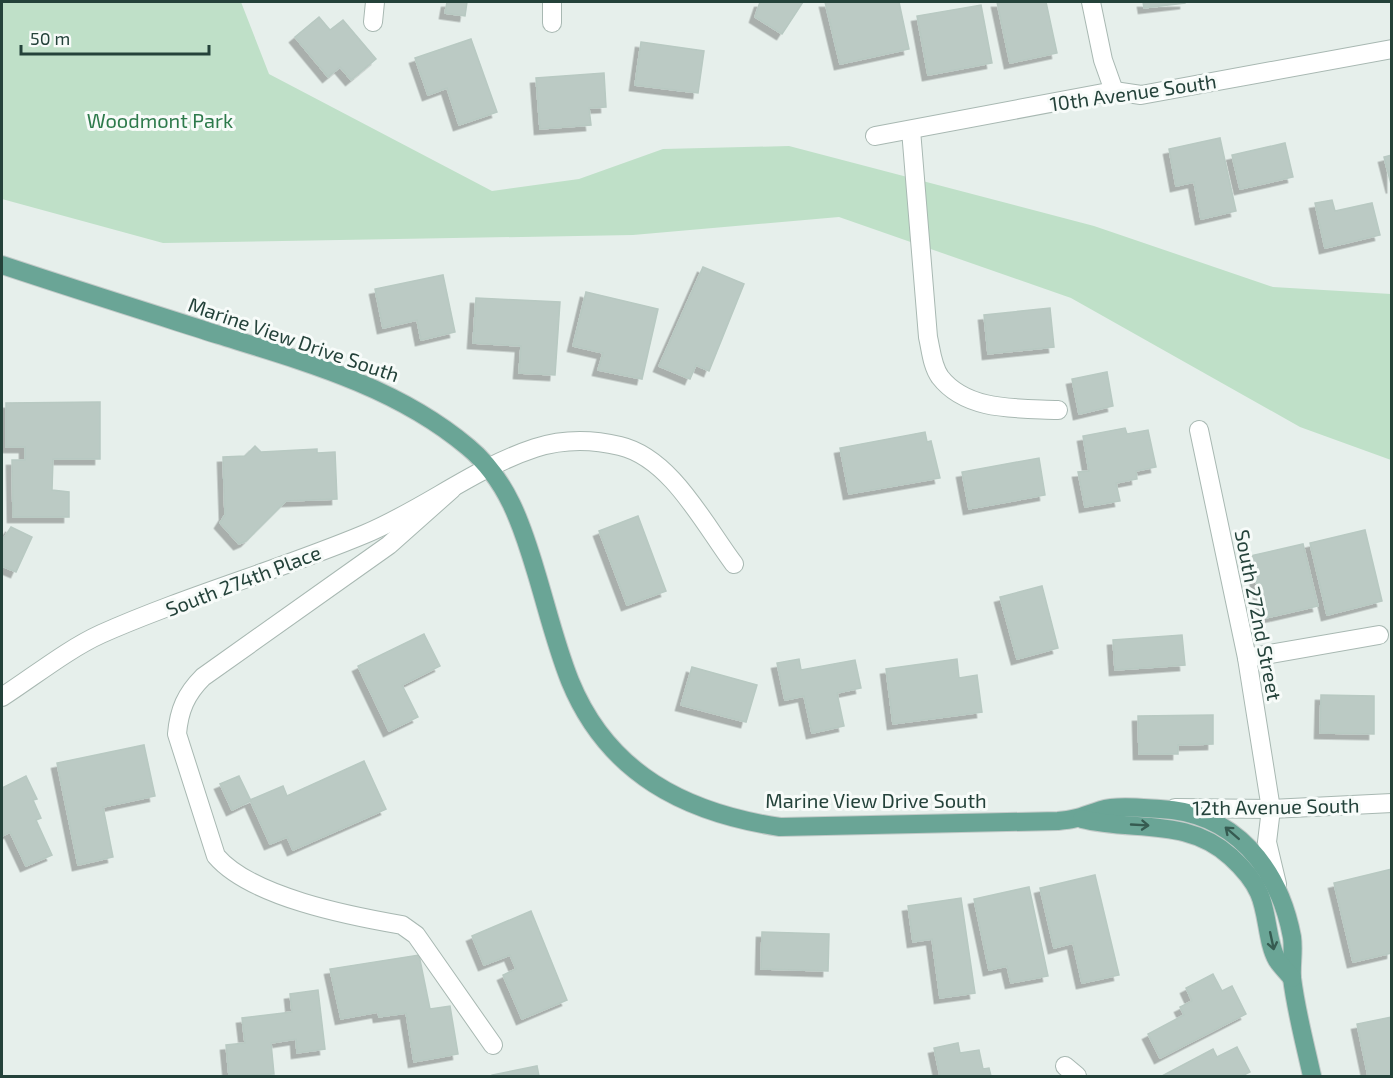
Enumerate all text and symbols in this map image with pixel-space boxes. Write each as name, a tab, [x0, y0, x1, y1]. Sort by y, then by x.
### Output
scale bar	[21, 18, 208, 56]
text: 50 m	[30, 27, 70, 49]
street label: 10th Avenue South	[1048, 68, 1218, 116]
park label: Woodmont Park	[87, 108, 233, 132]
street label: Marine View Drive South	[185, 292, 403, 386]
street label: South 272nd Street	[1231, 528, 1287, 703]
street label: South 274th Place	[162, 539, 324, 621]
street label: Marine View Drive South	[765, 788, 987, 812]
street label: 12th Avenue South	[1192, 793, 1360, 819]
one-way arrow	[1129, 820, 1149, 831]
one-way arrow	[1225, 826, 1240, 840]
one-way arrow	[1267, 931, 1278, 950]

